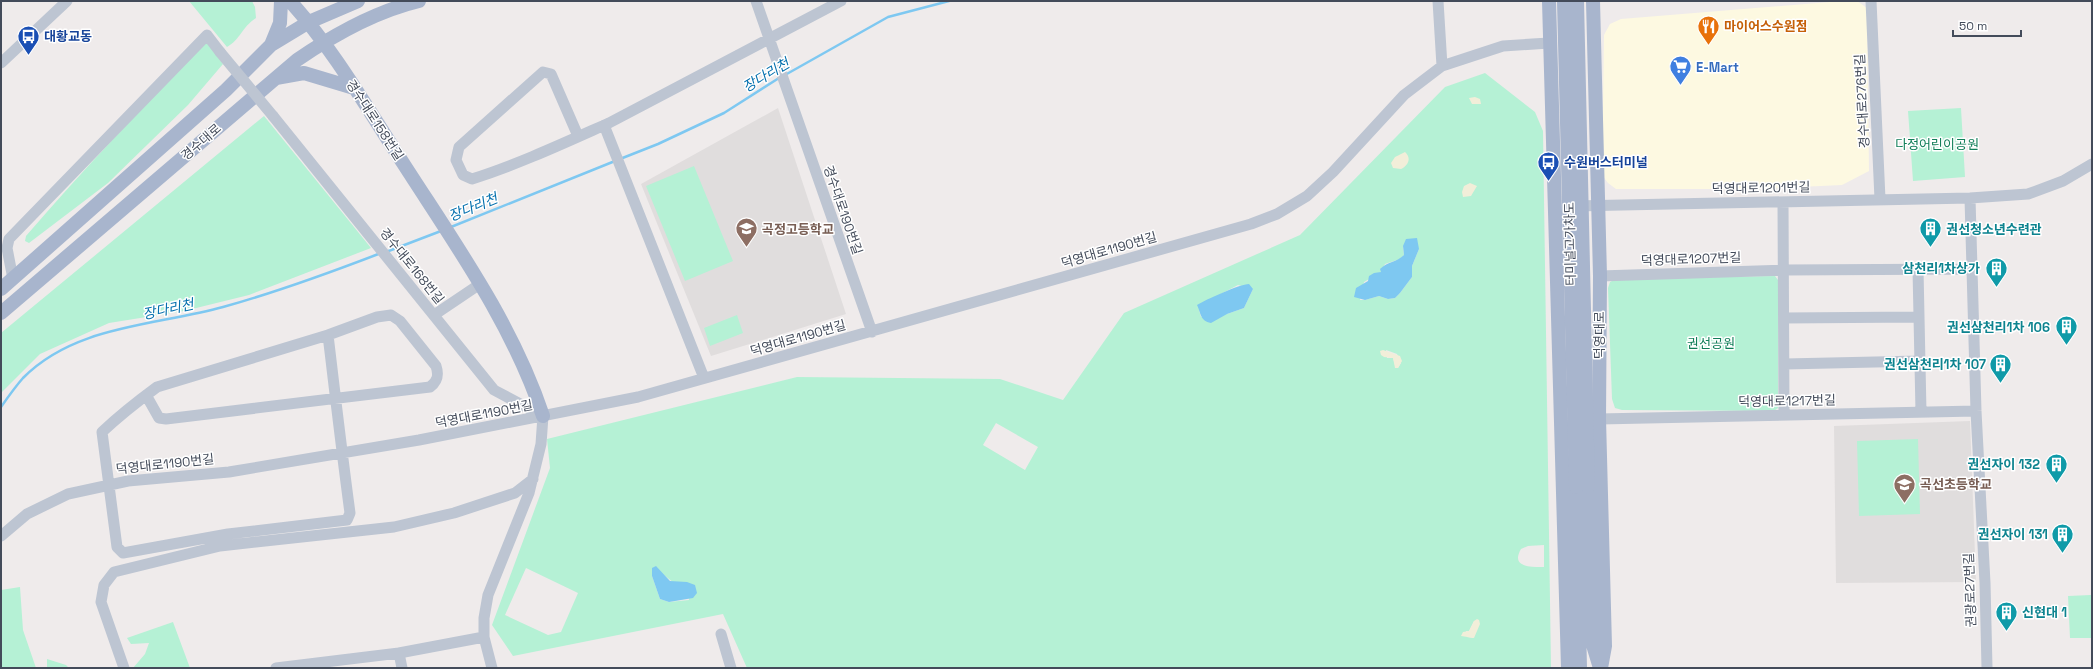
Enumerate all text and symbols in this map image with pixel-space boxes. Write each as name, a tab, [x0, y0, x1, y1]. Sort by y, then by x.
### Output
scale bar	[1953, 12, 2021, 38]
restaurant icon: 마이어스수원점	[1695, 13, 1721, 46]
place label: 마이어스수원점	[1724, 18, 1808, 35]
text: 50 m	[1959, 18, 1987, 34]
bus stop icon: 대황교동	[16, 23, 42, 56]
place label: 대황교동	[44, 28, 92, 45]
water label: 장다리천	[739, 53, 794, 96]
street label: 경수대로276번길	[1851, 53, 1873, 149]
supermarket icon: E-Mart	[1668, 54, 1694, 87]
place label: E-Mart	[1696, 59, 1739, 76]
street label: 경수대로158번길	[343, 76, 407, 164]
street label: 경수대로	[177, 120, 225, 164]
park label: 다정어린이공원	[1895, 136, 1979, 153]
bus stop icon: 수원버스터미널	[1535, 149, 1561, 182]
place label: 수원버스터미널	[1564, 154, 1648, 171]
street label: 경수대로190번길	[820, 163, 866, 257]
street label: 덕영대로1201번길	[1711, 179, 1811, 197]
water label: 장다리천	[446, 189, 501, 225]
street label: 터미널고가차도	[1561, 202, 1579, 286]
school or university icon: 곡정고등학교	[733, 216, 759, 249]
building icon: 권선청소년수련관	[1918, 216, 1944, 249]
place label: 곡정고등학교	[762, 221, 834, 238]
place label: 권선청소년수련관	[1946, 221, 2042, 238]
street label: 경수대로168번길	[376, 224, 448, 308]
street label: 덕영대로1190번길	[1059, 228, 1159, 272]
street label: 덕영대로1207번길	[1640, 249, 1742, 269]
building icon: 삼천리1차상가	[1983, 255, 2009, 288]
place label: 삼천리1차상가	[1902, 260, 1980, 277]
water label: 장다리천	[141, 295, 196, 323]
street label: 덕영대로	[1591, 311, 1608, 359]
building icon: 권선삼천리1차 106	[2053, 314, 2079, 347]
street label: 덕영대로1190번길	[748, 316, 848, 360]
place label: 권선삼천리1차 106	[1947, 319, 2050, 336]
park label: 권선공원	[1687, 335, 1735, 352]
building icon: 권선삼천리1차 107	[1988, 351, 2014, 384]
place label: 권선삼천리1차 107	[1884, 356, 1986, 373]
street label: 덕영대로1217번길	[1738, 392, 1836, 410]
street label: 덕영대로1190번길	[434, 396, 534, 432]
street label: 덕영대로1190번길	[115, 450, 215, 478]
building icon: 권선자이 132	[2043, 451, 2069, 484]
place label: 권선자이 132	[1967, 456, 2040, 473]
school or university icon: 곡선초등학교	[1891, 471, 1917, 504]
place label: 곡선초등학교	[1920, 476, 1992, 493]
building icon: 권선자이 131	[2050, 521, 2076, 554]
place label: 권선자이 131	[1977, 526, 2048, 543]
street label: 권광로27번길	[1960, 552, 1980, 628]
building icon: 신현대 1	[1994, 599, 2020, 632]
place label: 신현대 1	[2022, 604, 2067, 621]

